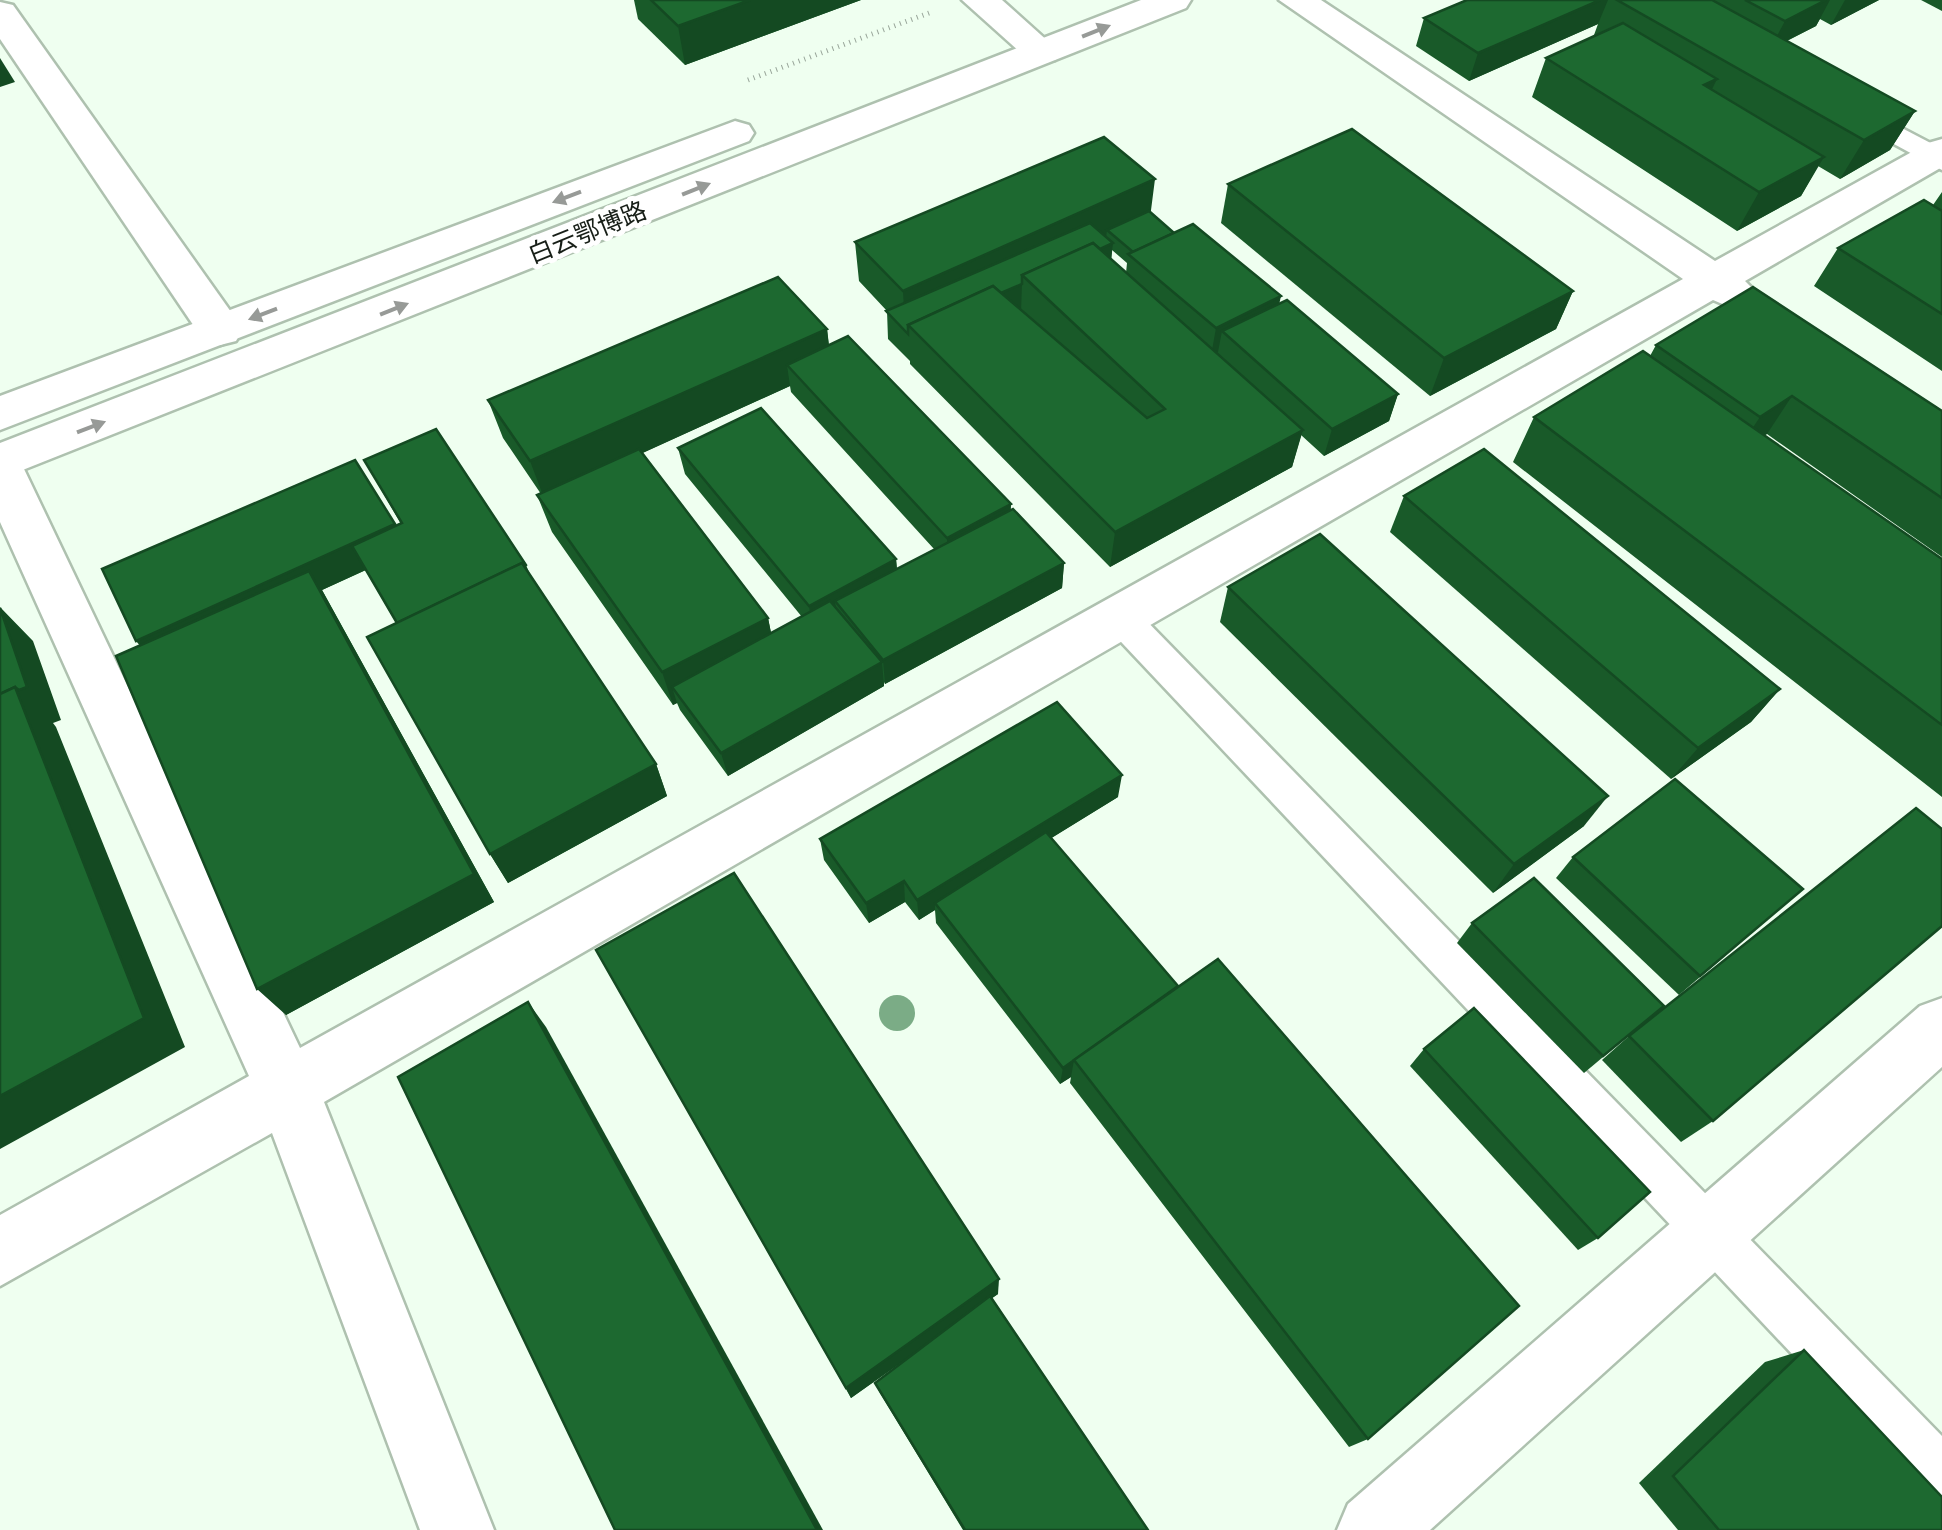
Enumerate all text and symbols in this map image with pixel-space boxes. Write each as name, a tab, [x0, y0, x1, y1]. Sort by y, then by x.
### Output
one-way arrow	[1081, 22, 1111, 38]
one-way arrow	[681, 181, 711, 197]
one-way arrow	[552, 190, 582, 206]
street label: 白云鄂博路	[523, 194, 652, 272]
one-way arrow	[379, 301, 409, 317]
one-way arrow	[248, 306, 278, 322]
one-way arrow	[76, 419, 106, 434]

